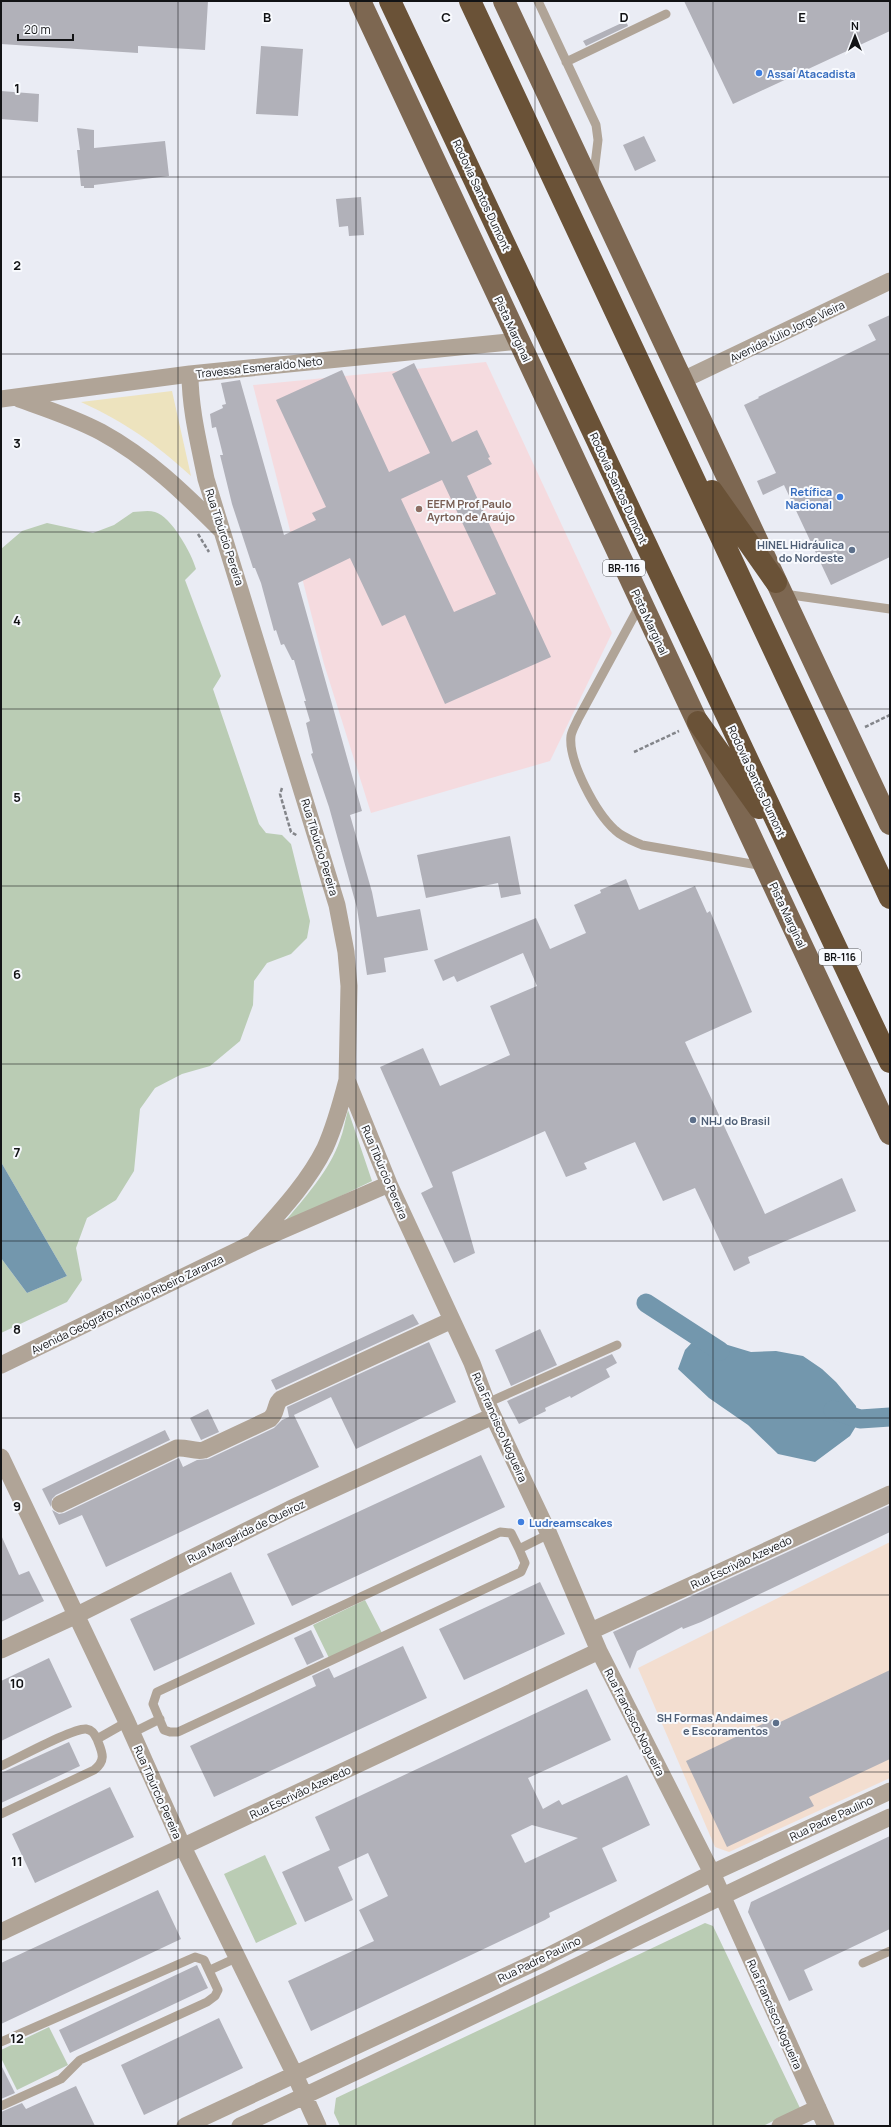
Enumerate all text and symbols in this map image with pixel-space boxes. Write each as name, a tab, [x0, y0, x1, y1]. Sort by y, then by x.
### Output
text: B	[263, 8, 271, 26]
text: C	[441, 8, 451, 26]
text: D	[619, 8, 629, 26]
text: E	[798, 8, 806, 26]
scale bar	[18, 16, 73, 42]
north arrow	[835, 16, 875, 56]
text: N	[851, 18, 859, 33]
text: 20 m	[24, 21, 51, 38]
place label: Assaí Atacadista	[767, 66, 856, 81]
marker: Assaí Atacadista	[754, 68, 764, 78]
text: 1	[14, 79, 20, 97]
street label: Rodovia Santos Dumont	[450, 137, 514, 253]
text: 2	[13, 256, 21, 274]
street label: Pista Marginal	[491, 294, 535, 364]
street label: Avenida Júlio Jorge Vieira	[727, 297, 847, 365]
street label: Travessa Esmeraldo Neto	[195, 353, 324, 381]
street label: Rodovia Santos Dumont	[587, 430, 651, 546]
text: 3	[13, 434, 21, 452]
place label: Retífica Nacional	[785, 484, 832, 512]
street label: Rua Tibúrcio Pereira	[202, 487, 248, 587]
marker: Retífica Nacional	[835, 492, 845, 502]
place label: EEFM Prof Paulo Ayrton de Araújo	[427, 496, 515, 524]
marker: EEFM Prof Paulo Ayrton de Araújo	[414, 504, 424, 514]
place label: HINEL Hidráulica do Nordeste	[757, 537, 844, 565]
marker: HINEL Hidráulica do Nordeste	[847, 545, 857, 555]
road number: BR-116	[603, 560, 645, 576]
street label: Pista Marginal	[628, 587, 672, 657]
text: 4	[13, 611, 21, 629]
street label: Rodovia Santos Dumont	[725, 723, 789, 839]
text: 5	[13, 788, 21, 806]
street label: Rua Tibúrcio Pereira	[298, 797, 342, 897]
street label: Pista Marginal	[766, 880, 810, 950]
road number: BR-116	[819, 949, 861, 965]
text: 6	[13, 965, 21, 983]
place label: NHJ do Brasil	[701, 1113, 770, 1128]
marker: NHJ do Brasil	[688, 1115, 698, 1125]
street label: Rua Tibúrcio Pereira	[358, 1123, 412, 1221]
text: 7	[14, 1143, 21, 1161]
street label: Avenida Geógrafo Antônio Ribeiro Zaranza	[28, 1251, 226, 1357]
text: 8	[13, 1320, 21, 1338]
street label: Rua Francisco Nogueira	[469, 1370, 531, 1484]
street label: Rua Margarida de Queiroz	[185, 1496, 308, 1566]
text: 9	[13, 1497, 21, 1515]
place label: Ludreamscakes	[529, 1515, 613, 1530]
marker: Ludreamscakes	[516, 1517, 526, 1527]
street label: Rua Escrivão Azevedo	[688, 1532, 794, 1592]
street label: Rua Francisco Nogueira	[601, 1666, 669, 1778]
text: 10	[10, 1674, 24, 1692]
place label: SH Formas Andaimes e Escoramentos	[657, 1710, 768, 1738]
marker: SH Formas Andaimes e Escoramentos	[771, 1718, 781, 1728]
street label: Rua Tibúrcio Pereira	[131, 1743, 185, 1841]
street label: Rua Escrivão Azevedo	[247, 1762, 353, 1822]
street label: Rua Padre Paulino	[787, 1792, 876, 1844]
text: 11	[11, 1852, 23, 1870]
street label: Rua Padre Paulino	[495, 1932, 583, 1986]
street label: Rua Francisco Nogueira	[744, 1957, 806, 2071]
text: 12	[10, 2029, 24, 2047]

